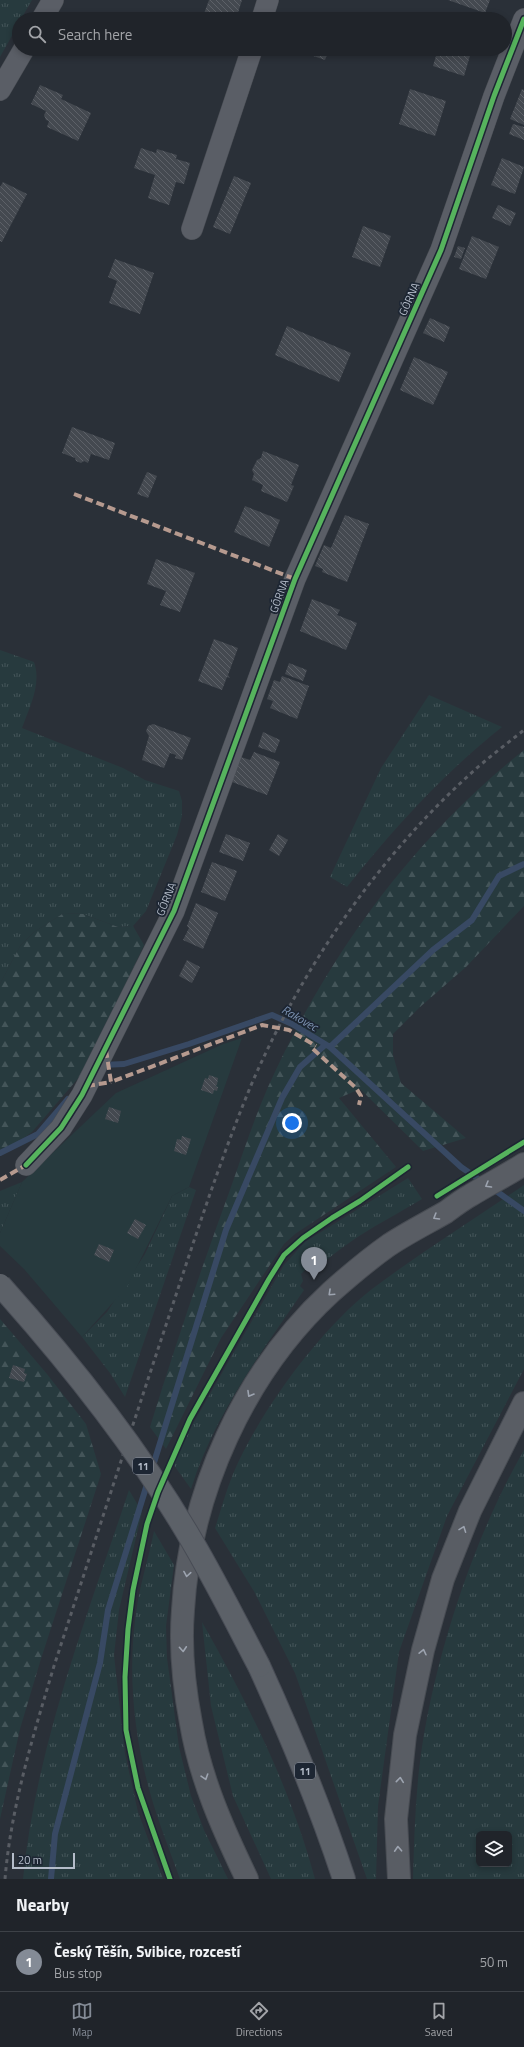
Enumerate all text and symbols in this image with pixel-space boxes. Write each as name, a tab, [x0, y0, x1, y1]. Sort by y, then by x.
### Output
search box	[12, 12, 512, 56]
icon: search	[26, 23, 48, 45]
text: Search here	[58, 23, 132, 46]
street label: GÓRNA	[395, 279, 424, 318]
street label: GÓRNA	[266, 576, 293, 615]
street label: GÓRNA	[152, 879, 180, 918]
water label: Rakovec	[278, 1000, 323, 1037]
your location	[282, 1113, 302, 1133]
one-way arrow	[485, 1181, 492, 1188]
one-way arrow	[433, 1213, 440, 1220]
pin: 1	[301, 1247, 327, 1280]
one-way arrow	[328, 1289, 335, 1296]
one-way arrow	[247, 1390, 254, 1398]
road number: 11	[133, 1458, 153, 1474]
one-way arrow	[458, 1525, 466, 1533]
one-way arrow	[183, 1571, 192, 1577]
one-way arrow	[179, 1646, 188, 1652]
one-way arrow	[418, 1649, 426, 1655]
road number: 11	[295, 1763, 315, 1779]
one-way arrow	[200, 1773, 208, 1780]
one-way arrow	[396, 1777, 405, 1783]
map controls	[476, 1831, 512, 1867]
button: layers	[476, 1831, 512, 1867]
one-way arrow	[393, 1846, 402, 1852]
scale bar	[12, 1851, 75, 1870]
text: 20 m	[18, 1852, 42, 1868]
text: Nearby	[16, 1892, 69, 1918]
text: Český Těšín, Svibice, rozcestí	[54, 1940, 240, 1963]
text: 1	[25, 1952, 33, 1972]
text: 50 m	[480, 1952, 508, 1972]
text: Bus stop	[54, 1963, 102, 1983]
tab: Map	[71, 2000, 93, 2040]
tab: Directions	[236, 2000, 282, 2040]
tab: Saved	[425, 2000, 453, 2040]

